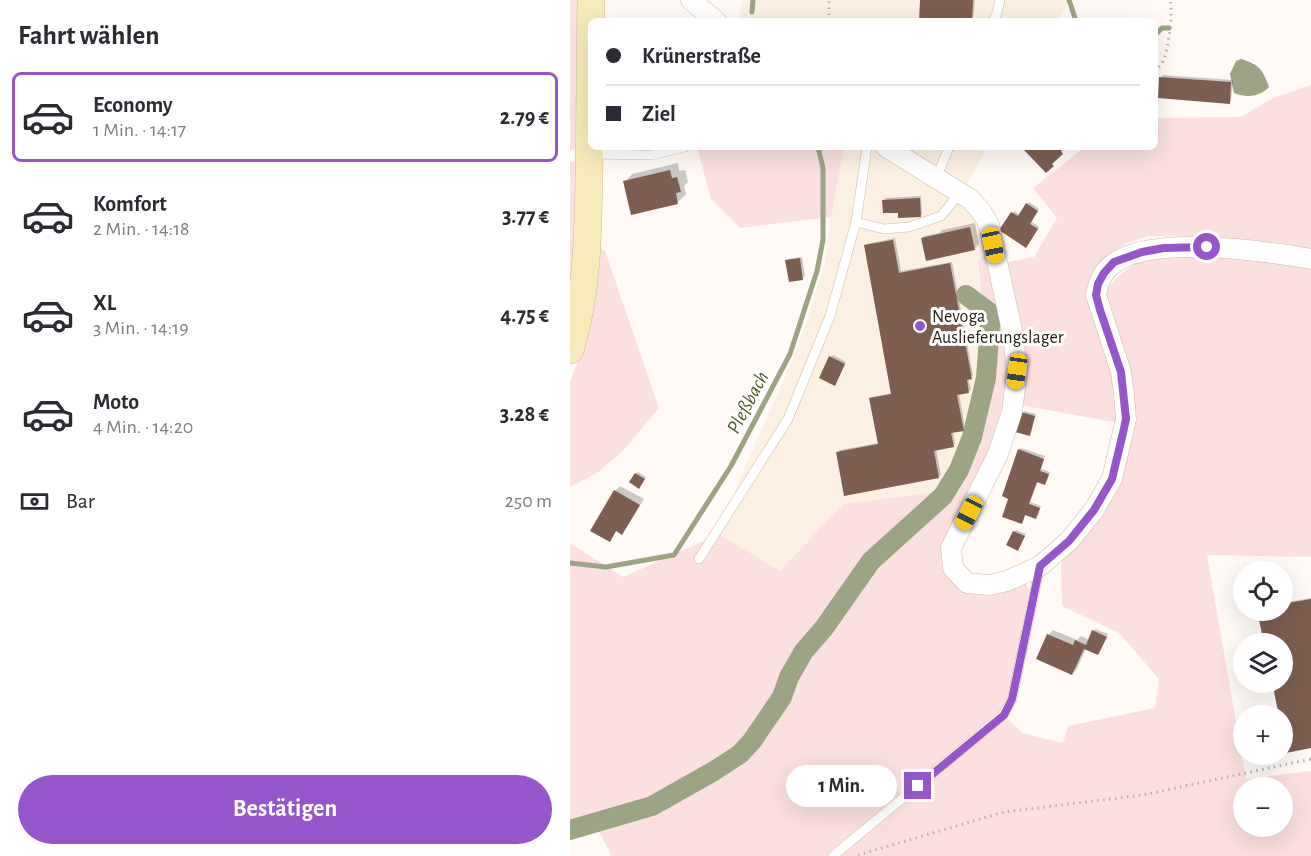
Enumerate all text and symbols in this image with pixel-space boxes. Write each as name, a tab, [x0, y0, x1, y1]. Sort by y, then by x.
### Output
text: Fahrt wählen	[18, 22, 160, 49]
text: Krünerstraße	[642, 45, 761, 67]
icon: car	[21, 90, 75, 144]
text: Economy	[93, 94, 173, 116]
text: Ziel	[642, 103, 676, 125]
text: 2.79 €	[500, 106, 549, 128]
text: 1 Min. · 14:17	[93, 120, 186, 140]
icon: car	[21, 189, 75, 243]
text: Komfort	[93, 193, 167, 215]
text: 3.77 €	[502, 205, 549, 227]
text: 2 Min. · 14:18	[93, 219, 190, 239]
car	[980, 226, 1006, 264]
route start	[1193, 233, 1220, 260]
icon: car	[21, 288, 75, 342]
text: XL	[93, 292, 116, 314]
text: 4.75 €	[500, 304, 549, 326]
place label: Nevoga Auslieferungslager	[932, 308, 1064, 347]
text: 3 Min. · 14:19	[93, 318, 189, 338]
marker: Nevoga Auslieferungslager	[913, 319, 927, 333]
car	[1006, 352, 1028, 390]
water label: Pleßbach	[723, 368, 772, 437]
icon: car	[21, 387, 75, 441]
text: Moto	[93, 391, 139, 413]
text: 3.28 €	[500, 403, 549, 425]
text: 4 Min. · 14:20	[93, 417, 193, 437]
icon: cash	[18, 485, 51, 518]
text: Bar	[66, 490, 95, 512]
text: 250 m	[505, 491, 552, 511]
car	[953, 493, 985, 533]
map controls	[1233, 561, 1293, 837]
button: locate	[1233, 561, 1293, 621]
button: layers	[1233, 633, 1293, 693]
button: +	[1233, 705, 1293, 765]
callout: 1 Min.	[786, 765, 897, 807]
route end	[904, 772, 931, 799]
button: Bestätigen	[18, 775, 552, 844]
text: 1 Min.	[818, 776, 865, 796]
button: −	[1233, 777, 1293, 837]

